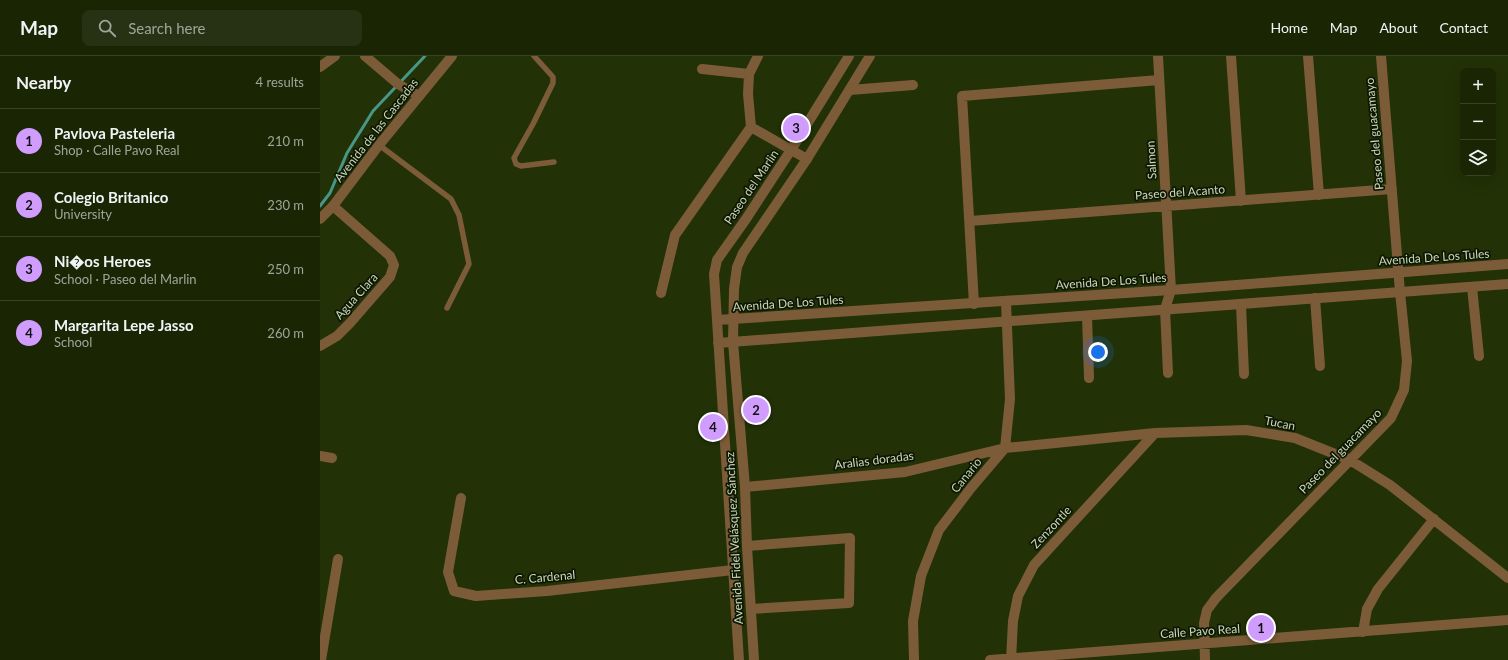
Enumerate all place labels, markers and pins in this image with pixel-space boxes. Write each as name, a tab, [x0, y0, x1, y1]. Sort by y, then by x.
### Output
pin: 3	[783, 113, 809, 143]
pin: 2	[743, 395, 769, 425]
pin: 4	[700, 412, 726, 442]
pin: 1	[1248, 613, 1274, 643]

